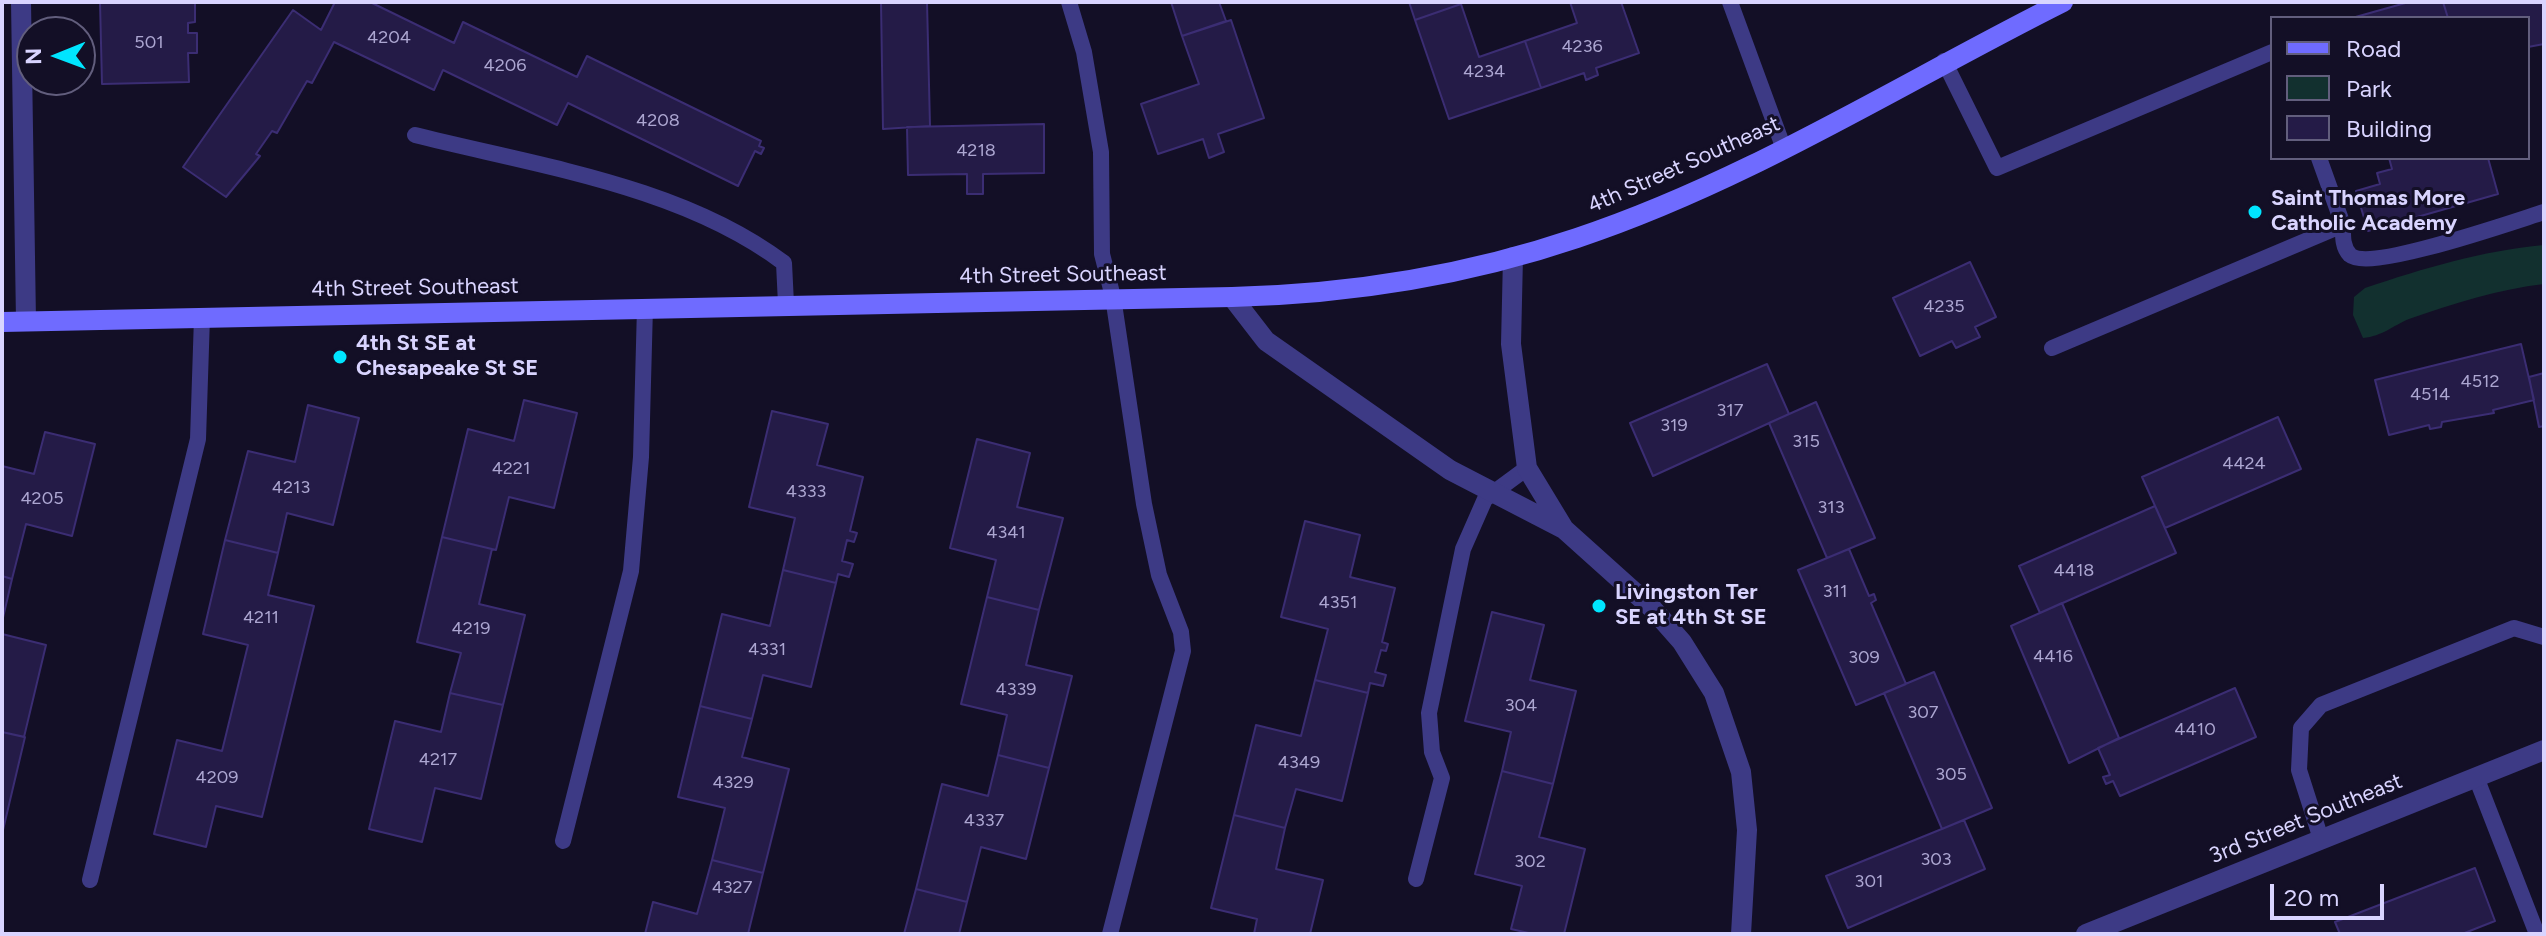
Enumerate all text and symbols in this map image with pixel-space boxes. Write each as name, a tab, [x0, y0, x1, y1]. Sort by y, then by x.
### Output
north arrow	[16, 16, 96, 96]
legend	[2270, 16, 2530, 160]
house number: 4204	[367, 27, 411, 49]
house number: 501	[134, 32, 164, 54]
text: Road	[2346, 34, 2401, 63]
house number: 4236	[1561, 36, 1603, 58]
text: N	[20, 48, 47, 65]
house number: 4206	[484, 55, 526, 77]
house number: 4234	[1463, 61, 1505, 83]
text: Park	[2346, 74, 2392, 103]
house number: 4208	[636, 110, 680, 132]
street label: 4th Street Southeast	[1584, 111, 1784, 219]
text: Building	[2346, 114, 2432, 143]
house number: 4218	[956, 140, 996, 162]
place label: Saint Thomas More Catholic Academy	[2271, 186, 2465, 238]
marker: Saint Thomas More Catholic Academy	[2246, 203, 2264, 221]
street label: 4th Street Southeast	[959, 260, 1167, 290]
street label: 4th Street Southeast	[311, 273, 519, 303]
house number: 4235	[1923, 296, 1965, 318]
place label: 4th St SE at Chesapeake St SE	[356, 331, 538, 382]
marker: 4th St SE at Chesapeake St SE	[331, 348, 349, 366]
house number: 4512	[2460, 371, 2500, 393]
house number: 4514	[2410, 384, 2450, 406]
house number: 317	[1717, 400, 1743, 422]
house number: 319	[1660, 415, 1688, 437]
house number: 315	[1792, 431, 1820, 453]
house number: 4424	[2222, 453, 2266, 475]
house number: 4221	[492, 458, 530, 480]
house number: 4213	[272, 477, 310, 499]
house number: 4333	[786, 481, 826, 503]
house number: 4205	[20, 488, 64, 510]
house number: 313	[1817, 497, 1845, 519]
house number: 4341	[986, 522, 1026, 544]
house number: 4418	[2054, 560, 2094, 582]
place label: Livingston Ter SE at 4th St SE	[1615, 580, 1767, 632]
house number: 311	[1823, 581, 1847, 603]
house number: 4351	[1319, 592, 1357, 614]
marker: Livingston Ter SE at 4th St SE	[1590, 597, 1608, 615]
house number: 4211	[243, 607, 279, 629]
house number: 4219	[452, 618, 490, 640]
house number: 4331	[748, 639, 786, 661]
house number: 4416	[2033, 646, 2073, 668]
house number: 309	[1848, 647, 1880, 669]
house number: 4339	[996, 679, 1036, 701]
house number: 304	[1505, 695, 1537, 717]
house number: 307	[1908, 702, 1938, 724]
house number: 4410	[2174, 719, 2216, 741]
house number: 4217	[419, 749, 457, 771]
house number: 4349	[1278, 752, 1320, 774]
house number: 305	[1935, 764, 1967, 786]
house number: 4209	[196, 767, 238, 789]
street label: 3rd Street Southeast	[2206, 768, 2406, 870]
house number: 4329	[712, 772, 754, 794]
house number: 4337	[964, 810, 1004, 832]
house number: 303	[1920, 849, 1952, 871]
house number: 302	[1514, 851, 1546, 873]
scale bar	[2274, 868, 2388, 918]
house number: 301	[1855, 871, 1883, 893]
house number: 4327	[712, 877, 752, 899]
text: 20 m	[2284, 883, 2339, 912]

